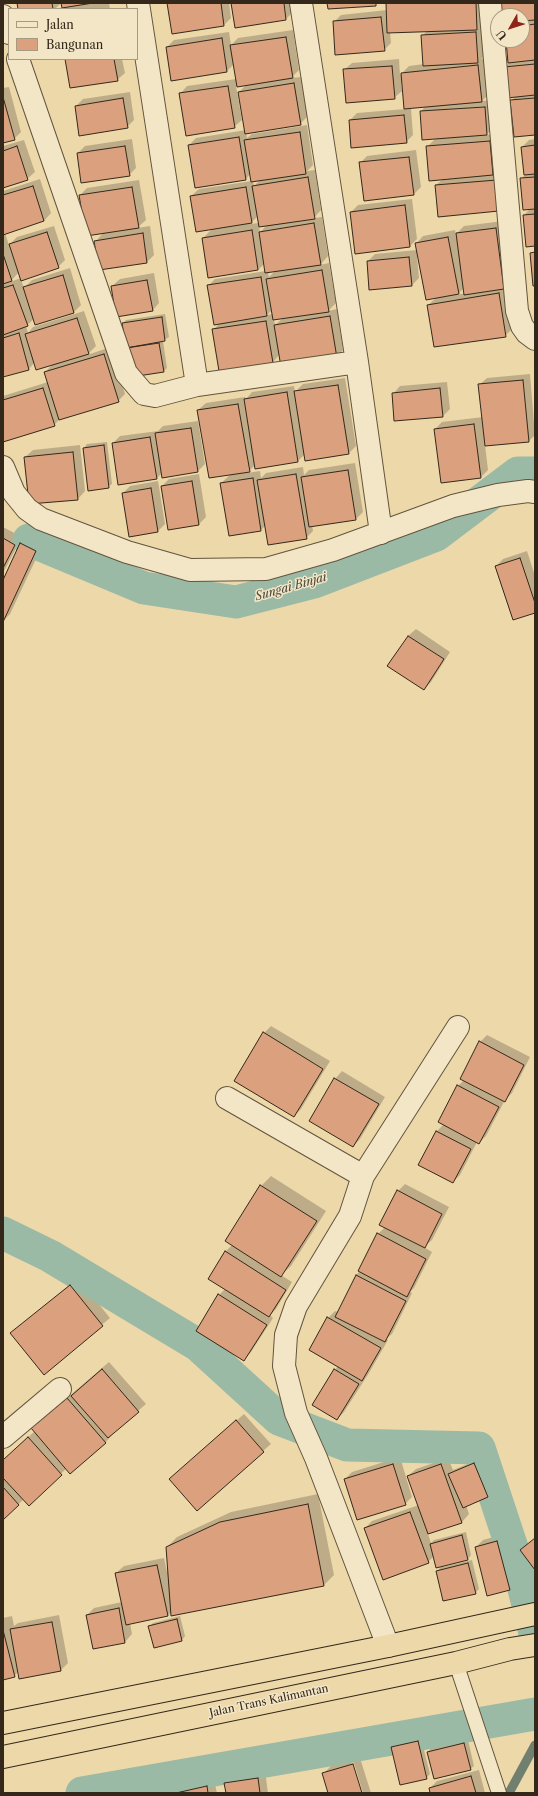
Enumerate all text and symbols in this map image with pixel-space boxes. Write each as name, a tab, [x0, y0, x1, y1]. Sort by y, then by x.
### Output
legend	[8, 8, 138, 60]
north arrow	[490, 8, 530, 48]
text: Jalan	[46, 17, 74, 32]
text: U	[493, 27, 510, 43]
text: Bangunan	[46, 37, 103, 52]
water label: Sungai Binjai	[254, 570, 328, 604]
street label: Jalan Trans Kalimantan	[208, 1682, 330, 1720]

